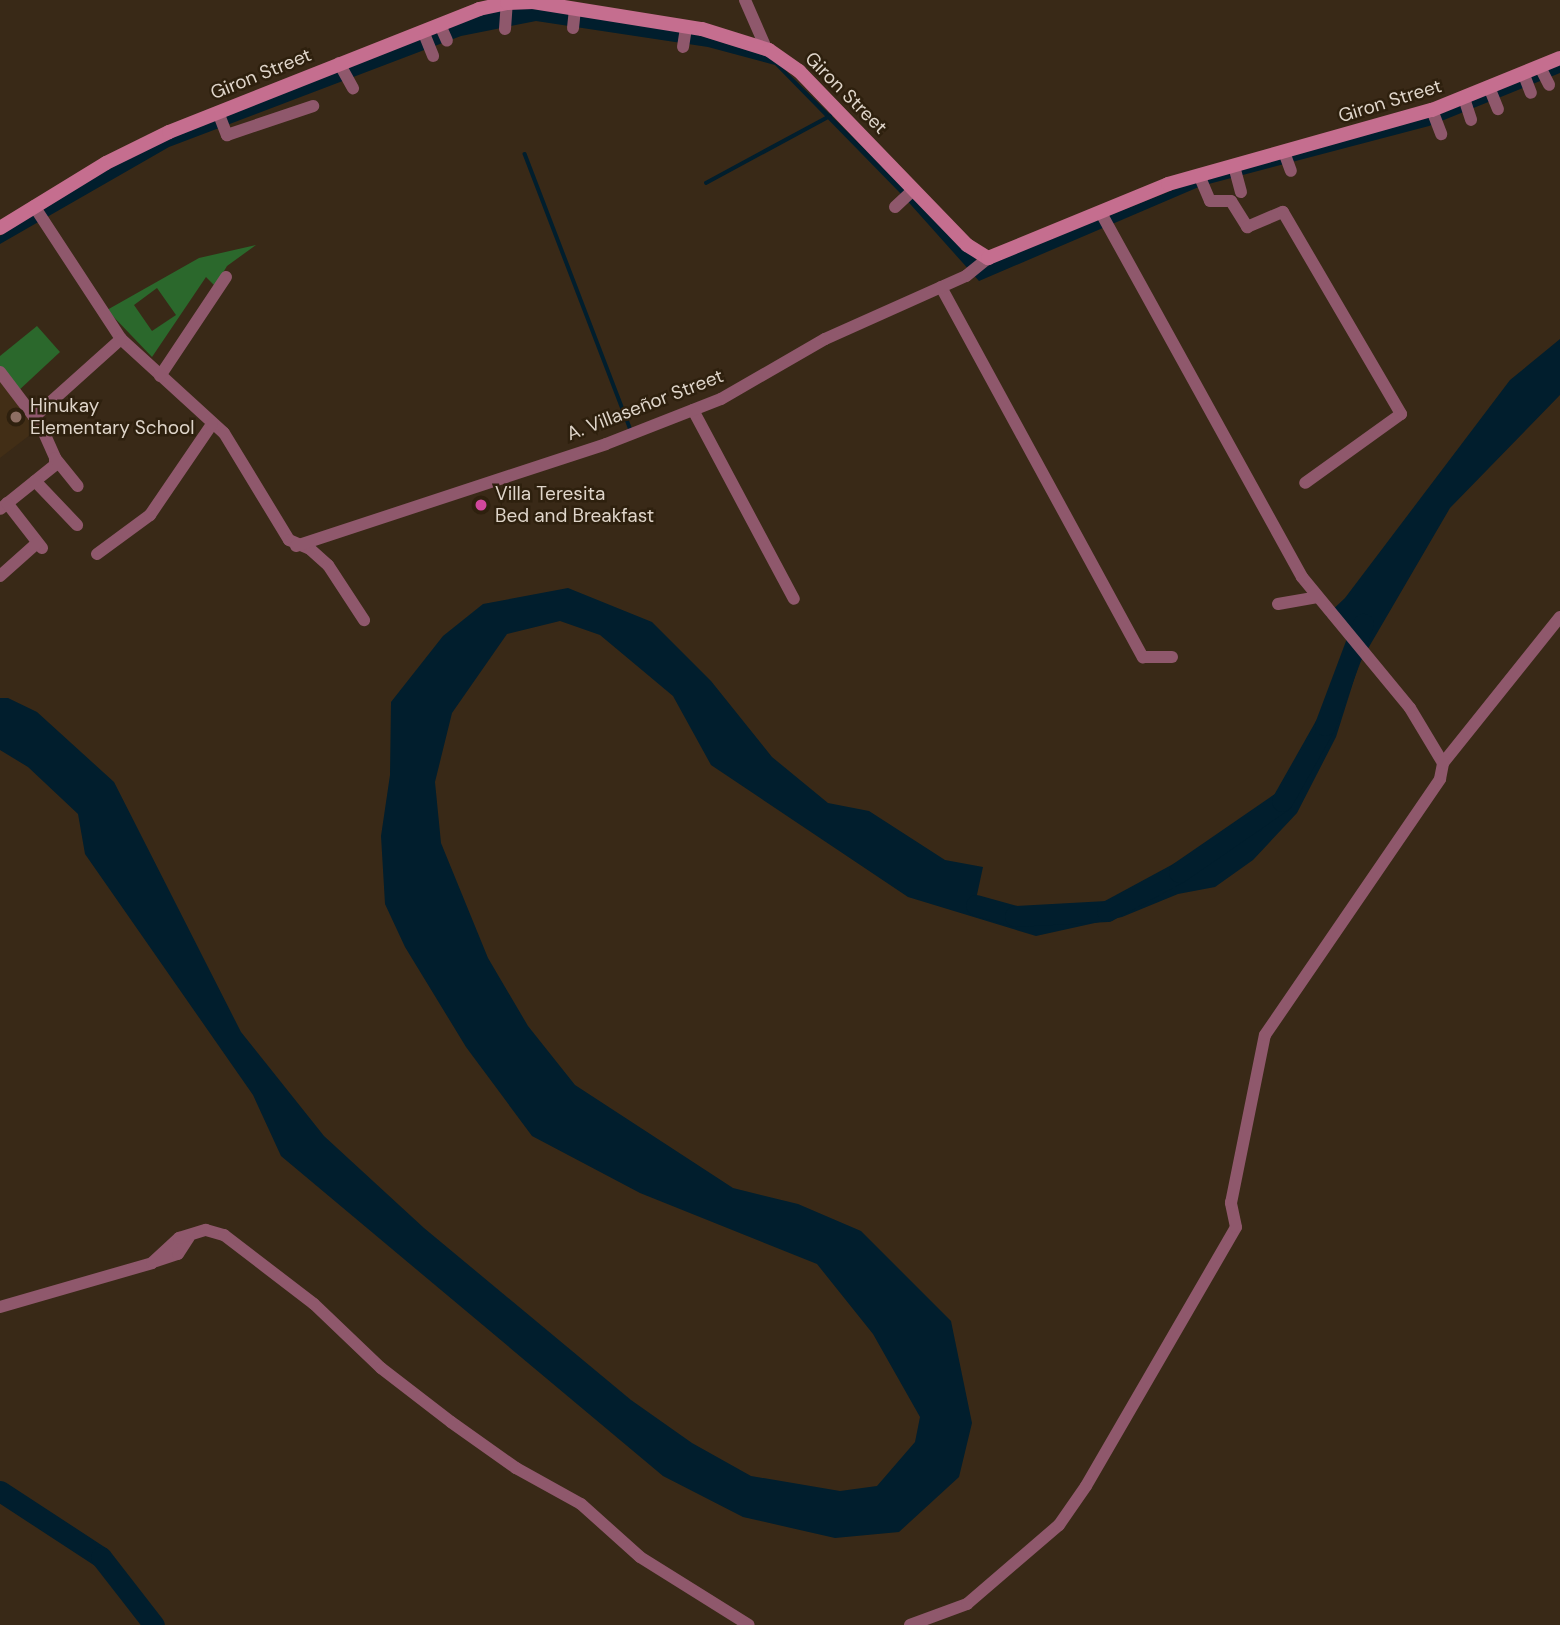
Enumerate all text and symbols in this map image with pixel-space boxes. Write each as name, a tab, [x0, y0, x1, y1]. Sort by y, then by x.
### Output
street label: Giron Street	[207, 43, 315, 105]
street label: Giron Street	[800, 47, 892, 139]
street label: Giron Street	[1336, 74, 1444, 128]
street label: A. Villaseñor Street	[563, 365, 727, 445]
place label: Hinukay Elementary School	[30, 395, 194, 439]
marker: Hinukay Elementary School	[8, 409, 24, 425]
place label: Villa Teresita Bed and Breakfast	[495, 483, 654, 527]
marker: Villa Teresita Bed and Breakfast	[473, 497, 489, 513]

